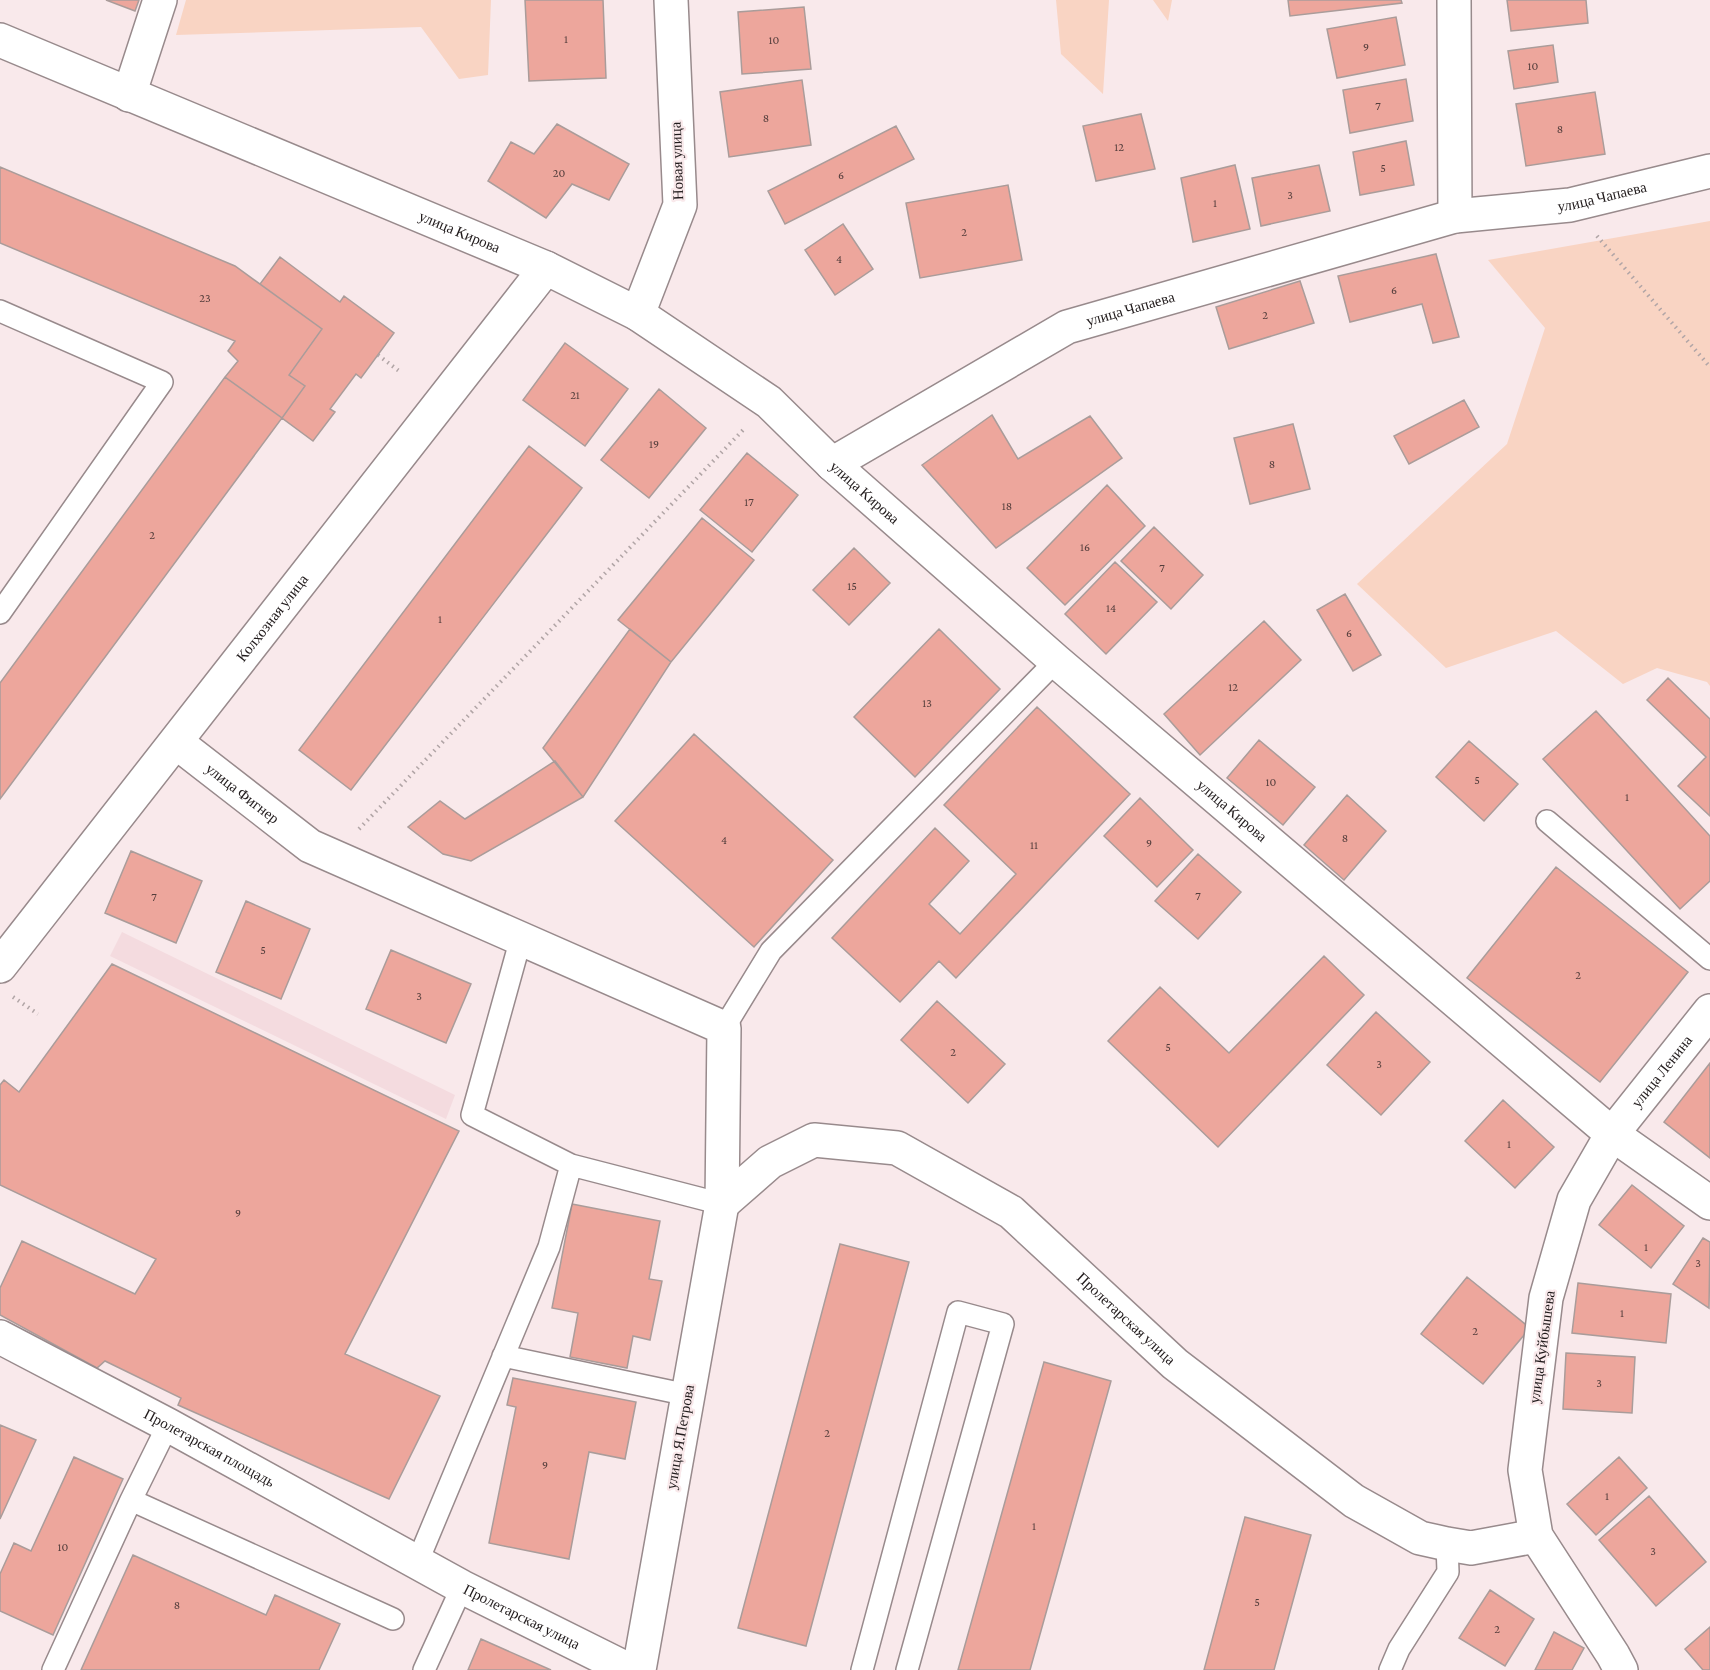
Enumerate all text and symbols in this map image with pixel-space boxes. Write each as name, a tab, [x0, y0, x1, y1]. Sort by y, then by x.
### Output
house number: 1	[564, 32, 568, 46]
house number: 10	[769, 33, 780, 47]
house number: 9	[1363, 40, 1369, 54]
house number: 10	[1528, 59, 1539, 73]
house number: 7	[1375, 99, 1381, 113]
house number: 8	[763, 111, 769, 125]
street label: Новая улица	[668, 121, 686, 201]
house number: 8	[1557, 122, 1563, 136]
house number: 12	[1114, 140, 1124, 154]
house number: 5	[1380, 161, 1386, 175]
house number: 20	[553, 166, 565, 180]
house number: 6	[838, 168, 844, 182]
street label: улица Чапаева	[1557, 179, 1648, 214]
house number: 3	[1287, 188, 1293, 202]
house number: 1	[1213, 196, 1217, 210]
street label: улица Кирова	[417, 208, 503, 256]
house number: 2	[961, 225, 967, 239]
house number: 4	[836, 252, 842, 266]
house number: 6	[1391, 283, 1397, 297]
street label: улица Чапаева	[1084, 289, 1177, 329]
house number: 23	[199, 291, 211, 305]
house number: 2	[1262, 308, 1268, 322]
house number: 21	[570, 388, 580, 402]
house number: 19	[649, 437, 659, 451]
house number: 8	[1269, 457, 1275, 471]
street label: улица Кирова	[827, 458, 902, 527]
house number: 17	[744, 495, 754, 509]
house number: 18	[1002, 499, 1012, 513]
house number: 2	[149, 528, 155, 542]
house number: 16	[1080, 540, 1090, 554]
house number: 7	[1159, 561, 1165, 575]
street label: Колхозная улица	[233, 571, 311, 665]
house number: 15	[847, 579, 857, 593]
house number: 14	[1106, 601, 1116, 615]
house number: 1	[438, 612, 442, 626]
house number: 6	[1346, 626, 1352, 640]
house number: 12	[1228, 680, 1238, 694]
house number: 13	[922, 696, 932, 710]
street label: улица Фигнер	[203, 760, 282, 827]
house number: 5	[1474, 773, 1480, 787]
house number: 10	[1266, 775, 1277, 789]
street label: улица Кирова	[1194, 777, 1270, 845]
house number: 1	[1625, 790, 1629, 804]
house number: 8	[1342, 831, 1348, 845]
house number: 4	[721, 833, 727, 847]
house number: 9	[1146, 836, 1152, 850]
house number: 11	[1030, 838, 1038, 852]
house number: 7	[1195, 889, 1201, 903]
house number: 7	[151, 890, 157, 904]
house number: 5	[260, 943, 266, 957]
house number: 2	[1575, 968, 1581, 982]
house number: 3	[416, 989, 422, 1003]
street label: улица Ленина	[1628, 1032, 1696, 1111]
house number: 5	[1165, 1040, 1171, 1054]
house number: 2	[950, 1045, 956, 1059]
house number: 3	[1376, 1057, 1382, 1071]
house number: 1	[1507, 1137, 1511, 1151]
house number: 9	[235, 1206, 241, 1220]
house number: 1	[1644, 1240, 1648, 1254]
house number: 3	[1695, 1256, 1701, 1270]
street label: Пролетарская улица	[1074, 1269, 1179, 1368]
street label: улица Куйбышева	[1526, 1289, 1558, 1404]
house number: 1	[1620, 1306, 1624, 1320]
house number: 2	[1472, 1324, 1478, 1338]
house number: 3	[1596, 1376, 1602, 1390]
street label: улица Я.Петрова	[663, 1383, 697, 1491]
street label: Пролетарская площадь	[141, 1406, 278, 1490]
house number: 2	[824, 1426, 830, 1440]
house number: 9	[542, 1458, 548, 1472]
house number: 1	[1605, 1489, 1609, 1503]
house number: 1	[1032, 1519, 1036, 1533]
house number: 10	[58, 1540, 69, 1554]
house number: 3	[1650, 1544, 1656, 1558]
street label: Пролетарская улица	[461, 1581, 583, 1652]
house number: 5	[1254, 1595, 1260, 1609]
house number: 8	[174, 1598, 180, 1612]
house number: 2	[1494, 1622, 1500, 1636]

